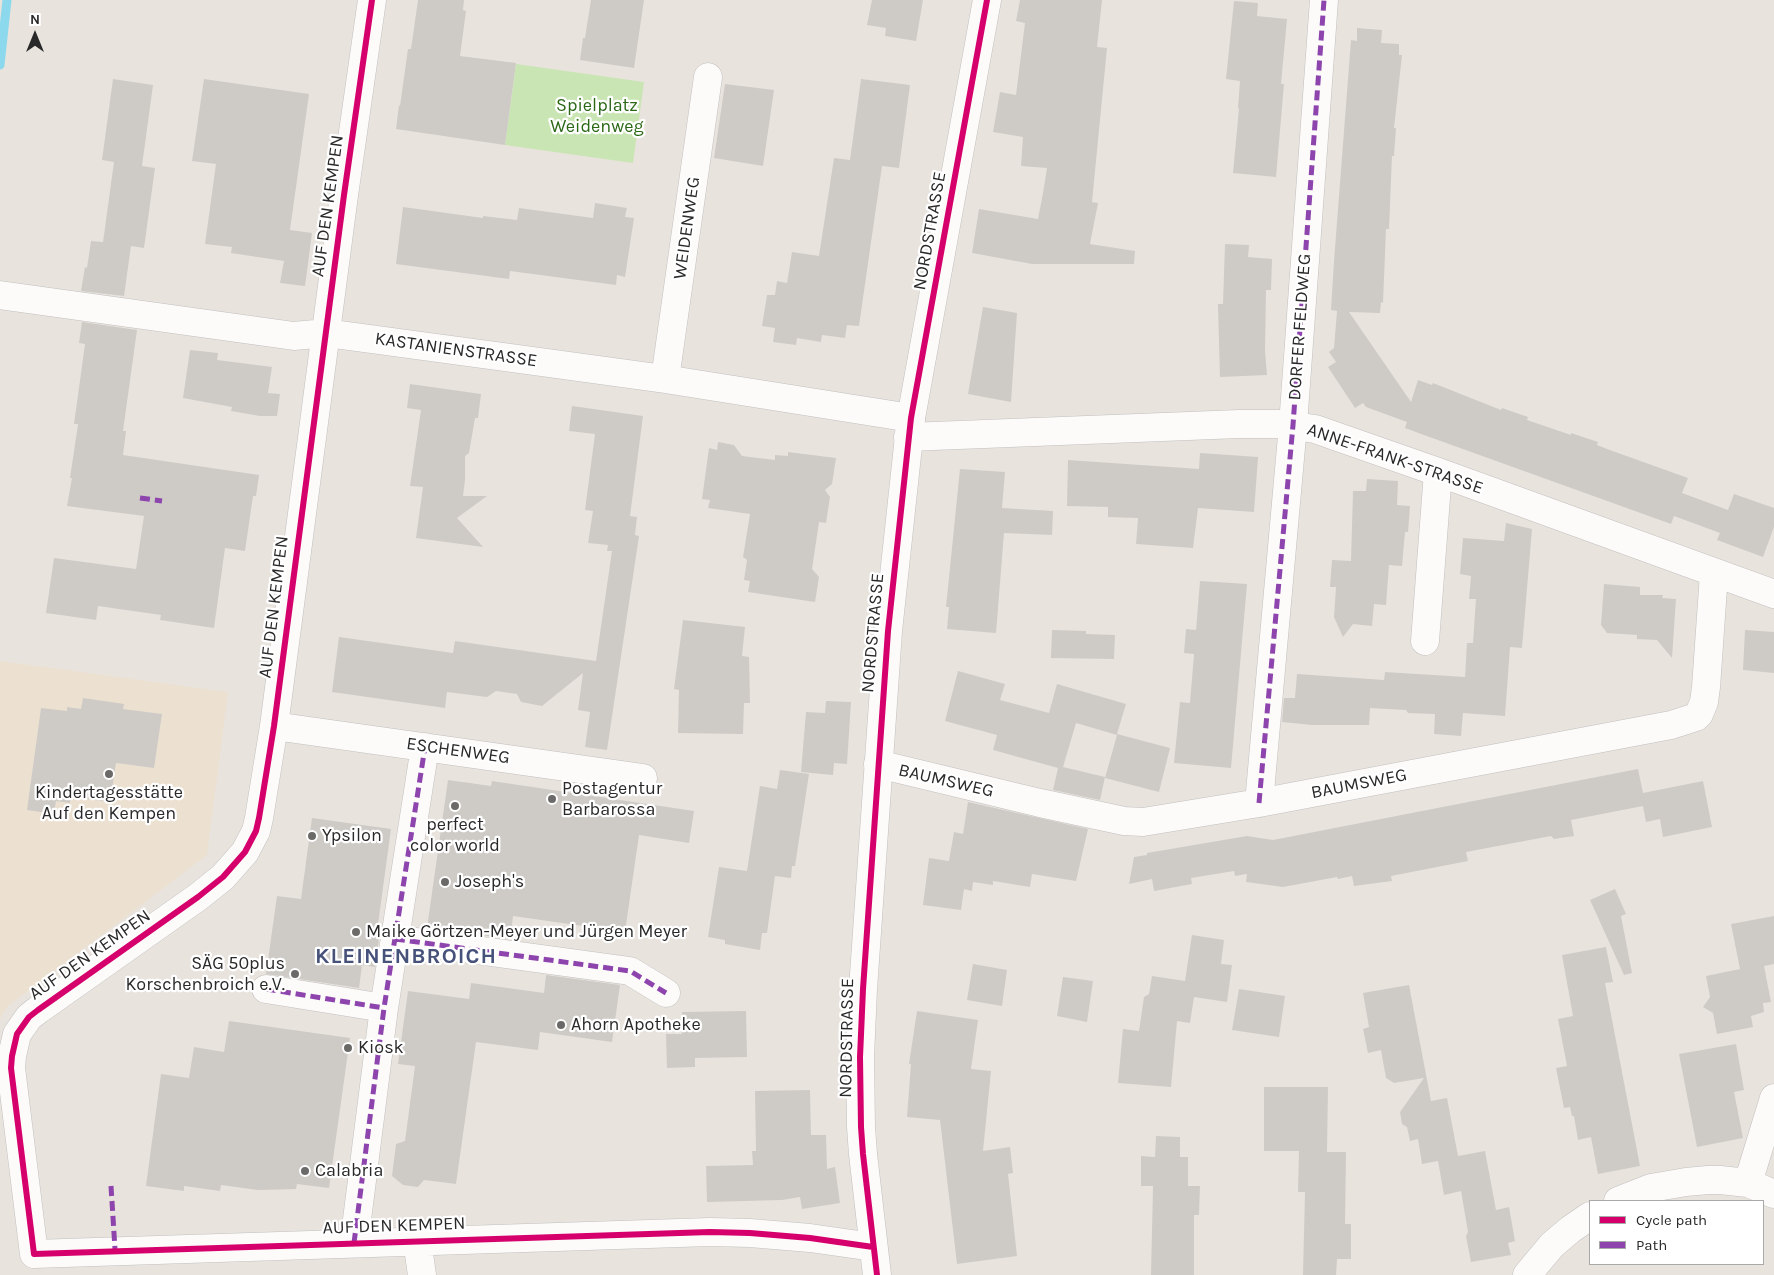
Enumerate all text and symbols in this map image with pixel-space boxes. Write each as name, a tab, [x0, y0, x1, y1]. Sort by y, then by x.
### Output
north arrow	[10, 10, 60, 60]
text: N	[30, 11, 40, 28]
park label: Spielplatz Weidenweg	[550, 95, 644, 138]
street label: AUF DEN KEMPEN	[307, 134, 349, 278]
street label: NORDSTRASSE	[909, 170, 951, 292]
street label: WEIDENWEG	[669, 175, 705, 281]
street label: DORFER FELDWEG	[1284, 253, 1316, 401]
street label: KASTANIENSTRASSE	[373, 328, 539, 372]
street label: ANNE-FRANK-STRASSE	[1304, 419, 1486, 499]
street label: AUF DEN KEMPEN	[255, 535, 293, 679]
street label: NORDSTRASSE	[857, 572, 889, 694]
street label: ESCHENWEG	[405, 733, 511, 769]
street label: BAUMSWEG	[896, 760, 996, 802]
street label: BAUMSWEG	[1309, 764, 1409, 804]
marker: Kindertagesstätte Auf den Kempen	[103, 768, 115, 780]
place label: Postagentur Barbarossa	[562, 778, 662, 821]
place label: Kindertagesstätte Auf den Kempen	[35, 782, 183, 824]
marker: Postagentur Barbarossa	[546, 793, 558, 805]
marker: perfect color world	[449, 800, 461, 812]
place label: perfect color world	[410, 814, 500, 856]
place label: Ypsilon	[322, 825, 382, 847]
marker: Ypsilon	[306, 830, 318, 842]
place label: Joseph's	[455, 871, 524, 893]
marker: Joseph's	[439, 876, 451, 888]
street label: AUF DEN KEMPEN	[25, 905, 155, 1005]
place label: Maike Görtzen-Meyer und Jürgen Meyer	[366, 921, 687, 943]
marker: Maike Görtzen-Meyer und Jürgen Meyer	[350, 926, 362, 938]
district label: KLEINENBROICH	[313, 944, 499, 970]
place label: SÄG 50plus Korschenbroich e.V.	[125, 953, 285, 996]
marker: SÄG 50plus Korschenbroich e.V.	[289, 968, 301, 980]
street label: NORDSTRASSE	[835, 978, 859, 1098]
place label: Ahorn Apotheke	[571, 1014, 701, 1036]
marker: Ahorn Apotheke	[555, 1019, 567, 1031]
place label: Kiosk	[358, 1037, 404, 1059]
marker: Kiosk	[342, 1042, 354, 1054]
place label: Calabria	[315, 1160, 383, 1182]
marker: Calabria	[299, 1165, 311, 1177]
legend	[1589, 1200, 1764, 1265]
text: Cycle path	[1636, 1211, 1707, 1229]
street label: AUF DEN KEMPEN	[322, 1213, 466, 1239]
text: Path	[1636, 1236, 1667, 1254]

